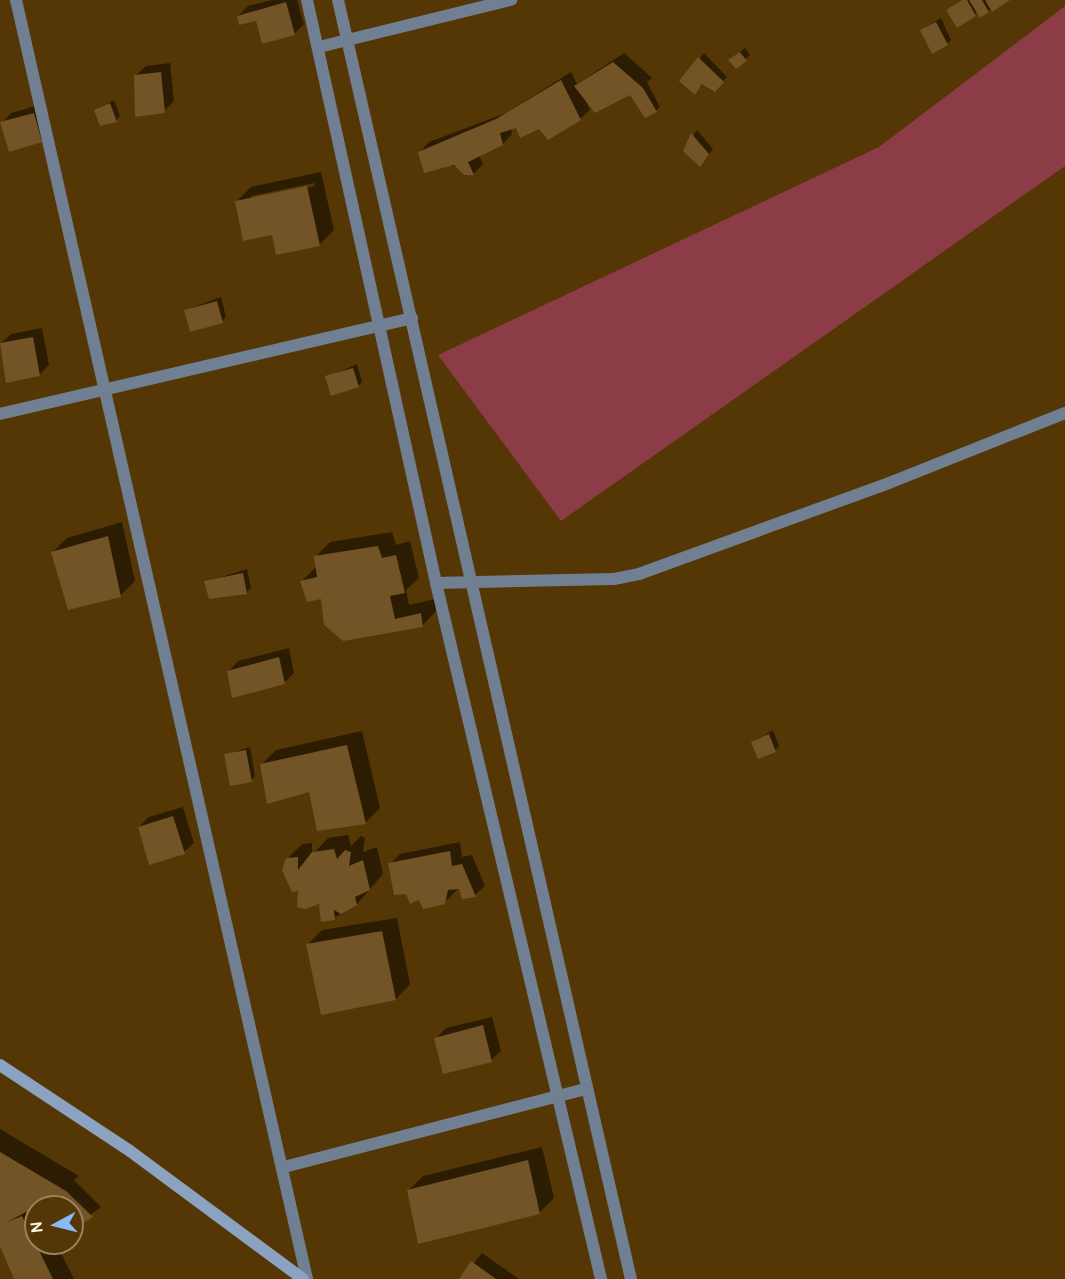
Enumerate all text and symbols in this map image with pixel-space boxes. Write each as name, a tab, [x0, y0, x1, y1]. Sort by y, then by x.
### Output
north arrow	[24, 1195, 84, 1255]
text: N	[27, 1220, 49, 1234]

